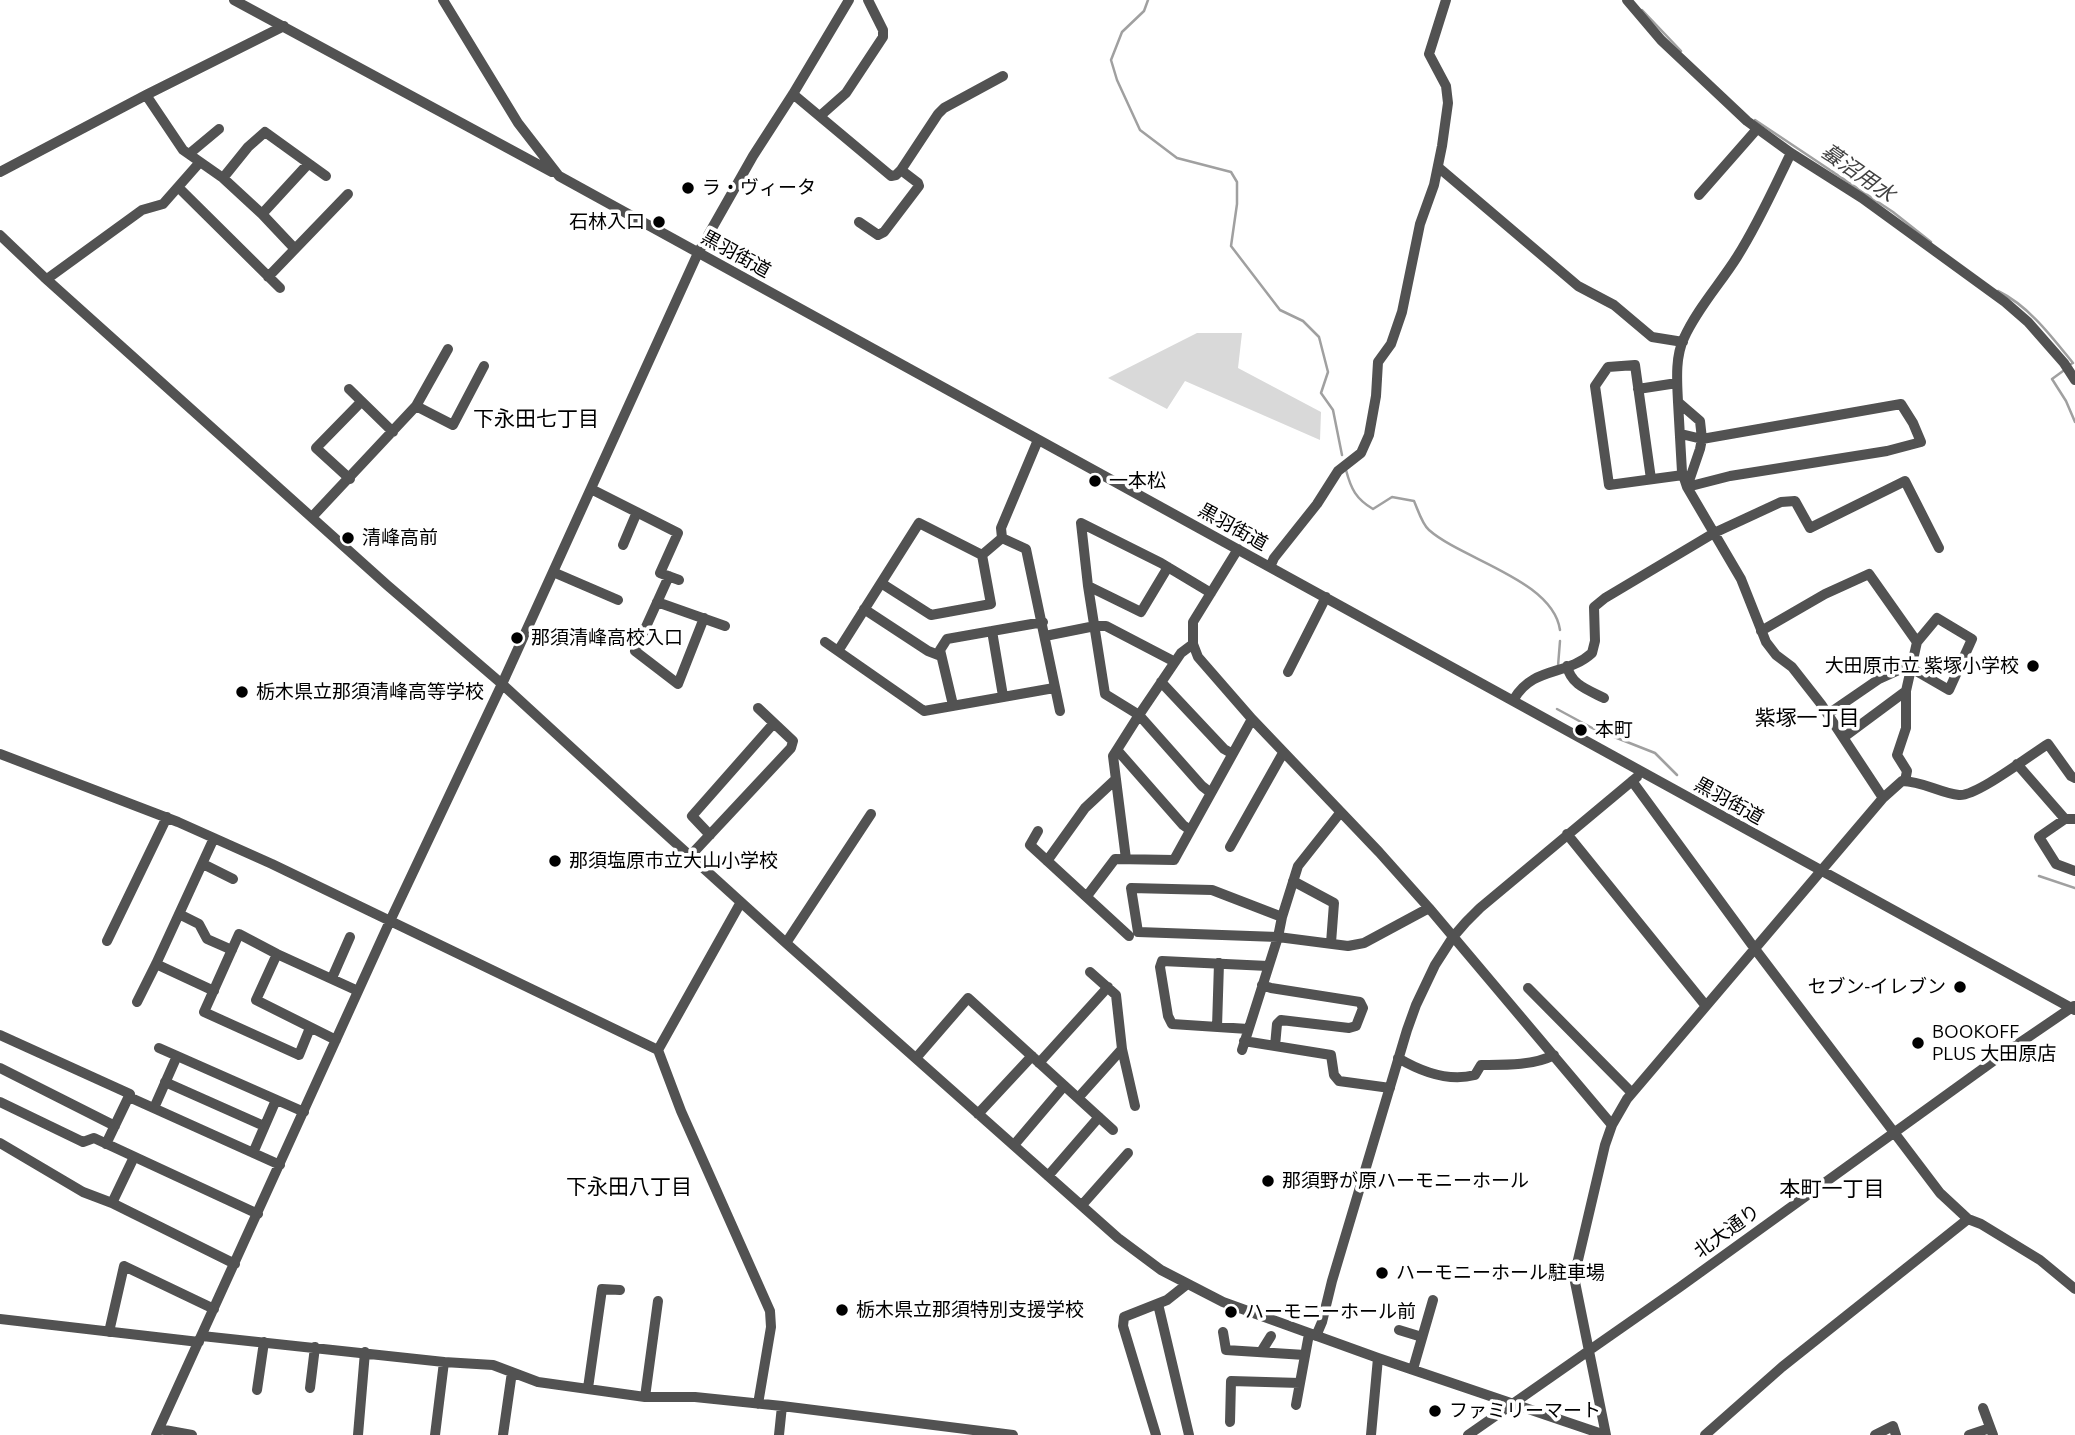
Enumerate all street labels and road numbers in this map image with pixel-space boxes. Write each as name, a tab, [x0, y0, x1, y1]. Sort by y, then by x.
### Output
street label: 黒羽街道	[697, 226, 775, 282]
street label: 黒羽街道	[1194, 499, 1272, 555]
street label: 黒羽街道	[1690, 773, 1768, 829]
street label: 北大通り	[1690, 1199, 1764, 1263]

